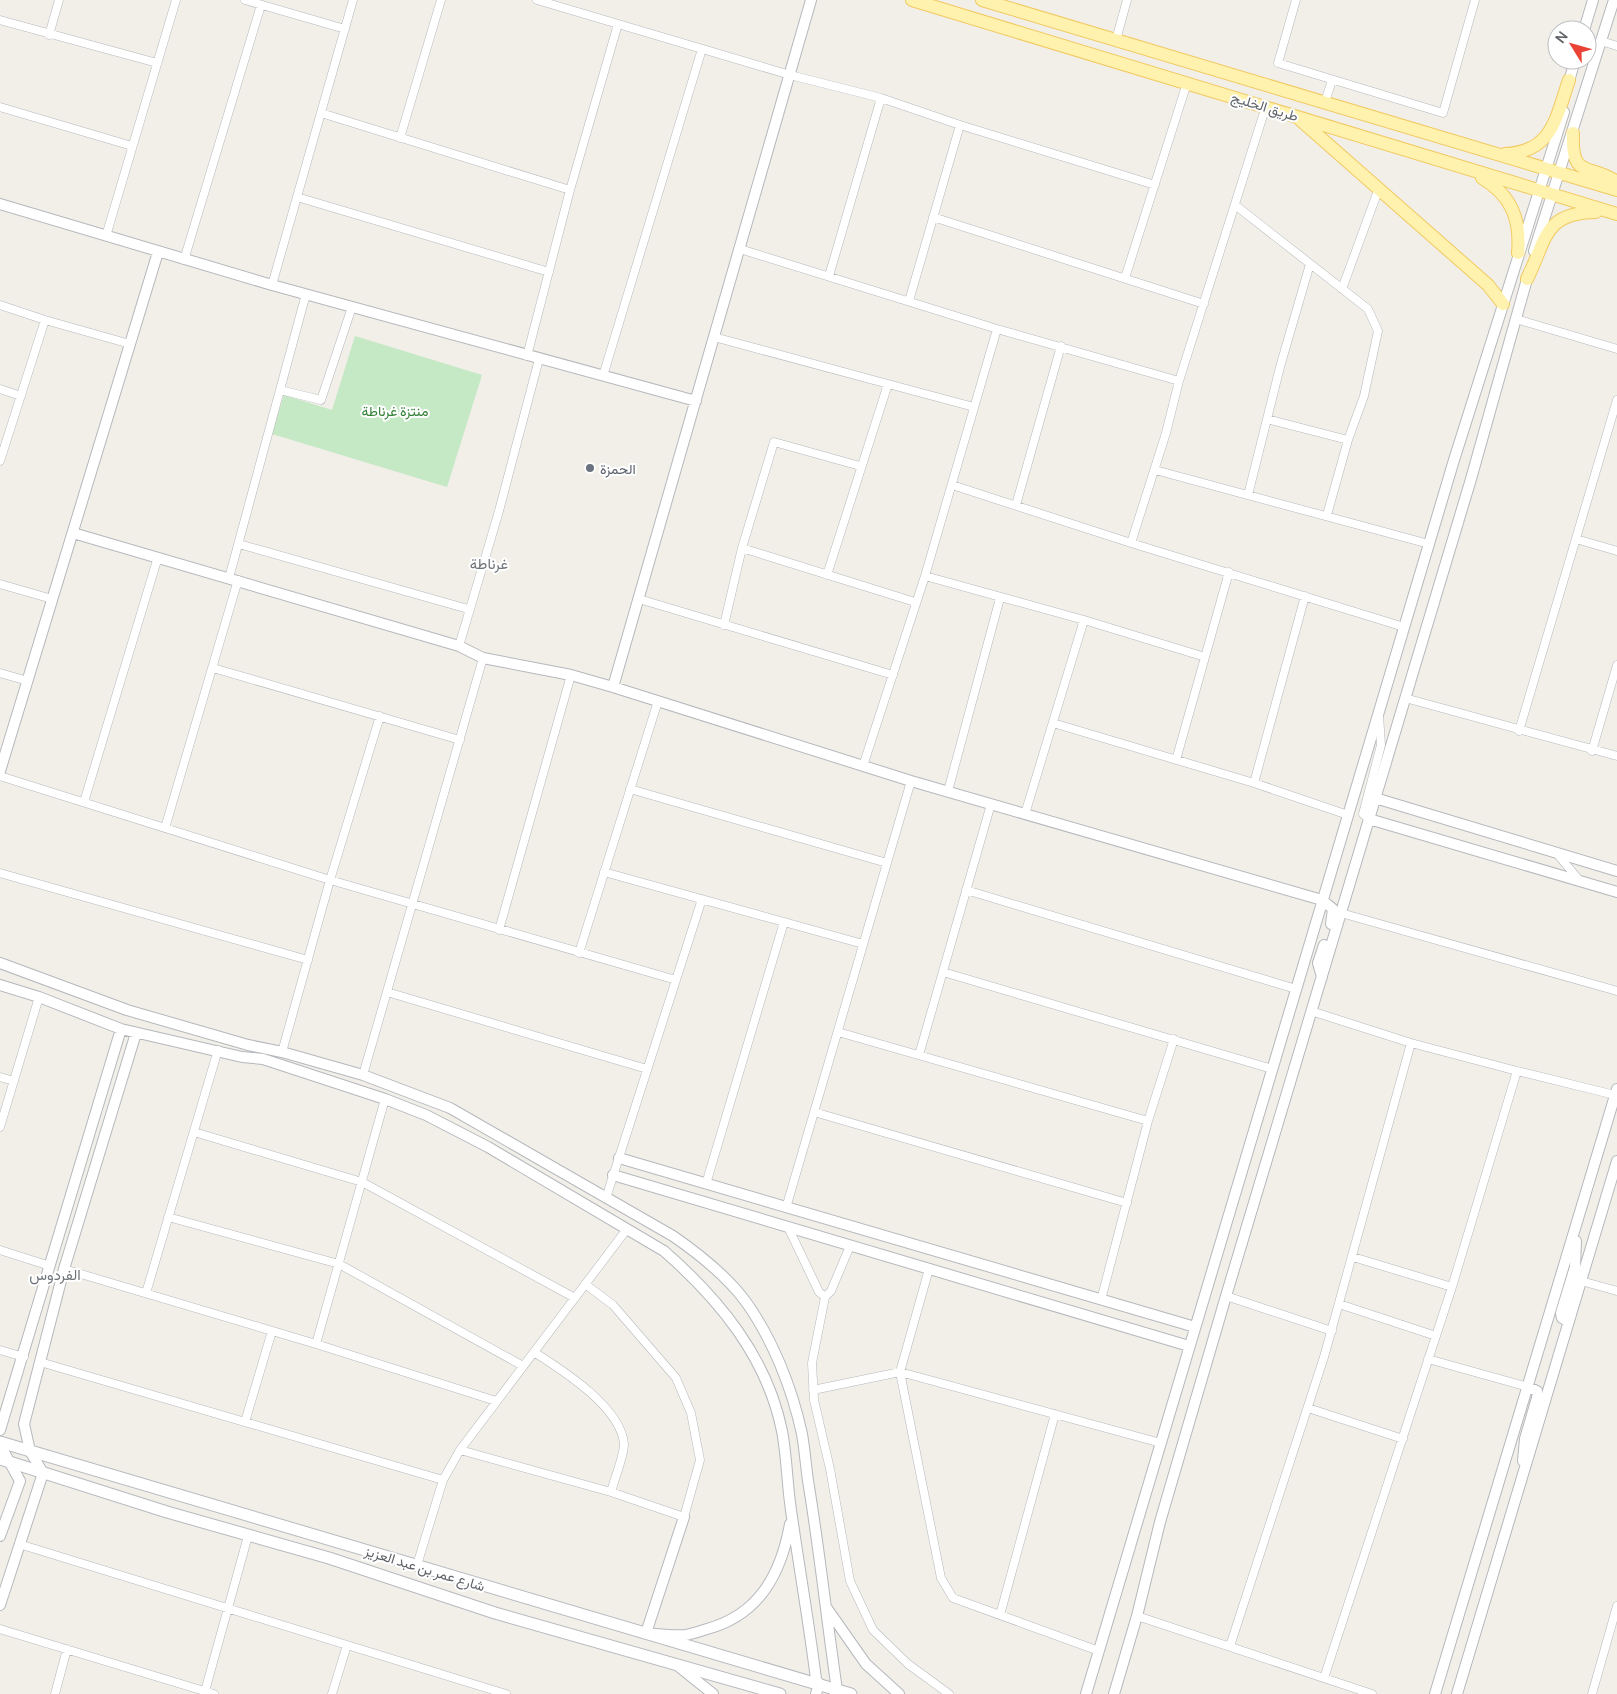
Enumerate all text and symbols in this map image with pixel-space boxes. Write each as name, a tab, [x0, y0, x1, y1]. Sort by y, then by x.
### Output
north arrow	[1547, 20, 1597, 70]
text: N	[1551, 27, 1572, 47]
street label: طريق الخليج	[1229, 87, 1301, 127]
park label: منتزة غرناطة	[362, 401, 428, 420]
place label: الحمزة	[600, 459, 636, 478]
marker: الحمزة	[584, 462, 596, 474]
district label: غرناطة	[470, 553, 508, 574]
district label: الفردوس	[29, 1264, 81, 1285]
street label: شارع عمر بن عبد العزيز	[361, 1540, 487, 1597]

